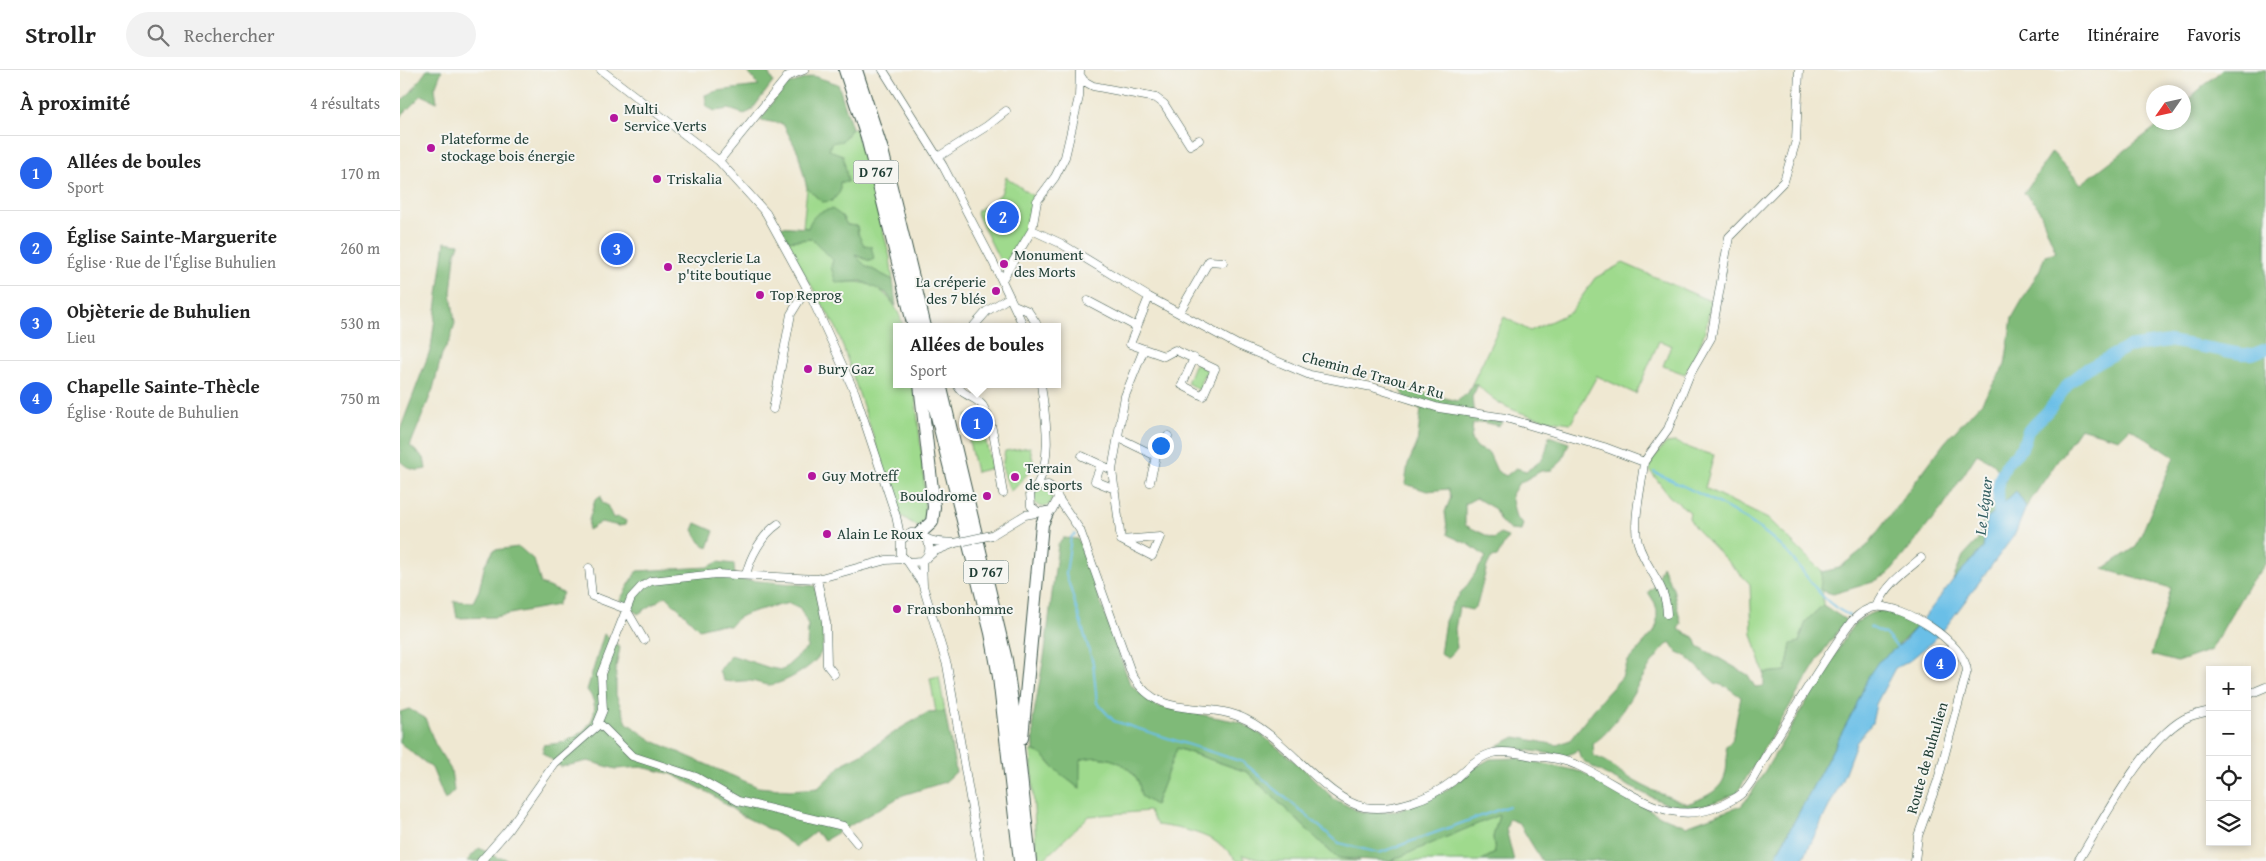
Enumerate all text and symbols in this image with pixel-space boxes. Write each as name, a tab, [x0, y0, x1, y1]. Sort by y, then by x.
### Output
search box	[126, 12, 476, 57]
text: Strollr	[25, 17, 96, 52]
icon: search	[144, 21, 172, 49]
text: Rechercher	[184, 21, 275, 49]
text: Carte	[2019, 21, 2059, 48]
text: Itinéraire	[2087, 21, 2159, 48]
text: Favoris	[2187, 21, 2241, 48]
north arrow	[2146, 85, 2191, 130]
text: À proximité	[20, 87, 130, 118]
text: 4 résultats	[310, 91, 380, 115]
place label: Multi Service Verts	[624, 98, 707, 136]
marker: Multi Service Verts	[608, 112, 620, 124]
place label: Plateforme de stockage bois énergie	[441, 128, 575, 166]
marker: Plateforme de stockage bois énergie	[425, 142, 437, 154]
text: Allées de boules	[67, 147, 201, 175]
road number: D 767	[854, 160, 898, 184]
text: 1	[32, 161, 40, 185]
text: 170 m	[340, 161, 380, 185]
place label: Triskalia	[667, 168, 722, 189]
marker: Triskalia	[651, 173, 663, 185]
text: Sport	[67, 175, 104, 199]
pin: 2	[987, 198, 1019, 236]
text: Église Sainte-Marguerite	[67, 222, 277, 250]
pin: 3	[601, 230, 633, 268]
text: 2	[32, 236, 40, 260]
text: 260 m	[340, 236, 380, 260]
place label: Monument des Morts	[1014, 244, 1084, 282]
place label: Recyclerie La p'tite boutique	[678, 247, 771, 285]
text: Église · Rue de l'Église Buhulien	[67, 250, 276, 274]
marker: Monument des Morts	[998, 258, 1010, 270]
marker: Recyclerie La p'tite boutique	[662, 261, 674, 273]
place label: La créperie des 7 blés	[916, 271, 986, 309]
place label: Top Reprog	[770, 284, 842, 305]
marker: La créperie des 7 blés	[990, 285, 1002, 297]
marker: Top Reprog	[754, 289, 766, 301]
text: Objèterie de Buhulien	[67, 297, 251, 325]
text: 3	[32, 311, 40, 335]
text: 530 m	[340, 311, 380, 335]
popup	[893, 323, 1061, 388]
text: Lieu	[67, 325, 95, 349]
text: Allées de boules	[910, 330, 1044, 358]
street label: Chemin de Traou Ar Ru	[1300, 345, 1447, 404]
place label: Bury Gaz	[818, 358, 875, 379]
text: Sport	[910, 358, 947, 382]
marker: Bury Gaz	[802, 363, 814, 375]
text: Chapelle Sainte-Thècle	[67, 372, 260, 400]
text: 4	[32, 386, 40, 410]
text: 750 m	[340, 386, 380, 410]
text: Église · Route de Buhulien	[67, 400, 239, 424]
pin: 1	[961, 404, 993, 442]
your location	[1148, 433, 1174, 459]
place label: Terrain de sports	[1025, 457, 1083, 495]
place label: Guy Motreff	[822, 465, 899, 486]
marker: Guy Motreff	[806, 470, 818, 482]
marker: Terrain de sports	[1009, 471, 1021, 483]
water label: Le Léguer	[1967, 474, 1999, 538]
place label: Boulodrome	[900, 485, 977, 506]
marker: Boulodrome	[981, 490, 993, 502]
place label: Alain Le Roux	[837, 523, 923, 544]
marker: Alain Le Roux	[821, 528, 833, 540]
road number: D 767	[964, 561, 1008, 584]
place label: Fransbonhomme	[907, 598, 1013, 619]
marker: Fransbonhomme	[891, 603, 903, 615]
pin: 4	[1924, 644, 1956, 682]
map controls	[2206, 666, 2251, 846]
button: +	[2206, 666, 2251, 711]
street label: Route de Buhulien	[1901, 699, 1953, 816]
button: −	[2206, 711, 2251, 756]
button: locate	[2206, 756, 2251, 801]
button: layers	[2206, 801, 2251, 846]

